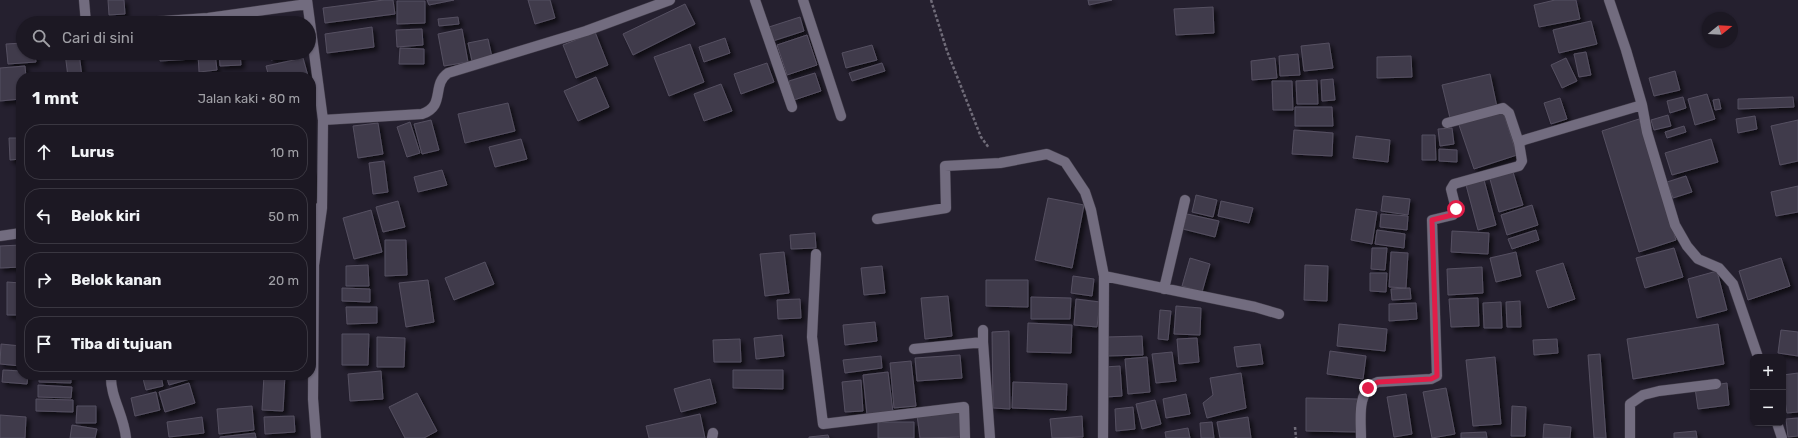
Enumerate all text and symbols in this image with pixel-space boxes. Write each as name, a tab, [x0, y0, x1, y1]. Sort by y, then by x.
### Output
north arrow	[1702, 12, 1738, 48]
search box	[16, 16, 316, 60]
icon: search	[30, 27, 52, 49]
text: Cari di sini	[62, 29, 134, 47]
text: 1 mnt	[32, 88, 78, 108]
text: Jalan kaki · 80 m	[198, 91, 300, 106]
icon: ahead	[33, 141, 55, 163]
text: Lurus	[71, 143, 114, 161]
text: 10 m	[270, 145, 299, 160]
route start	[1447, 200, 1465, 218]
icon: left	[33, 205, 55, 227]
text: Belok kiri	[71, 207, 140, 225]
text: 50 m	[268, 209, 299, 224]
icon: right	[33, 269, 55, 291]
text: Belok kanan	[71, 271, 161, 289]
text: 20 m	[268, 273, 299, 288]
icon: arrive	[33, 333, 55, 355]
text: Tiba di tujuan	[71, 335, 172, 353]
map controls	[1750, 354, 1786, 426]
button: +	[1750, 354, 1786, 390]
route end	[1359, 379, 1377, 397]
button: −	[1750, 390, 1786, 426]

